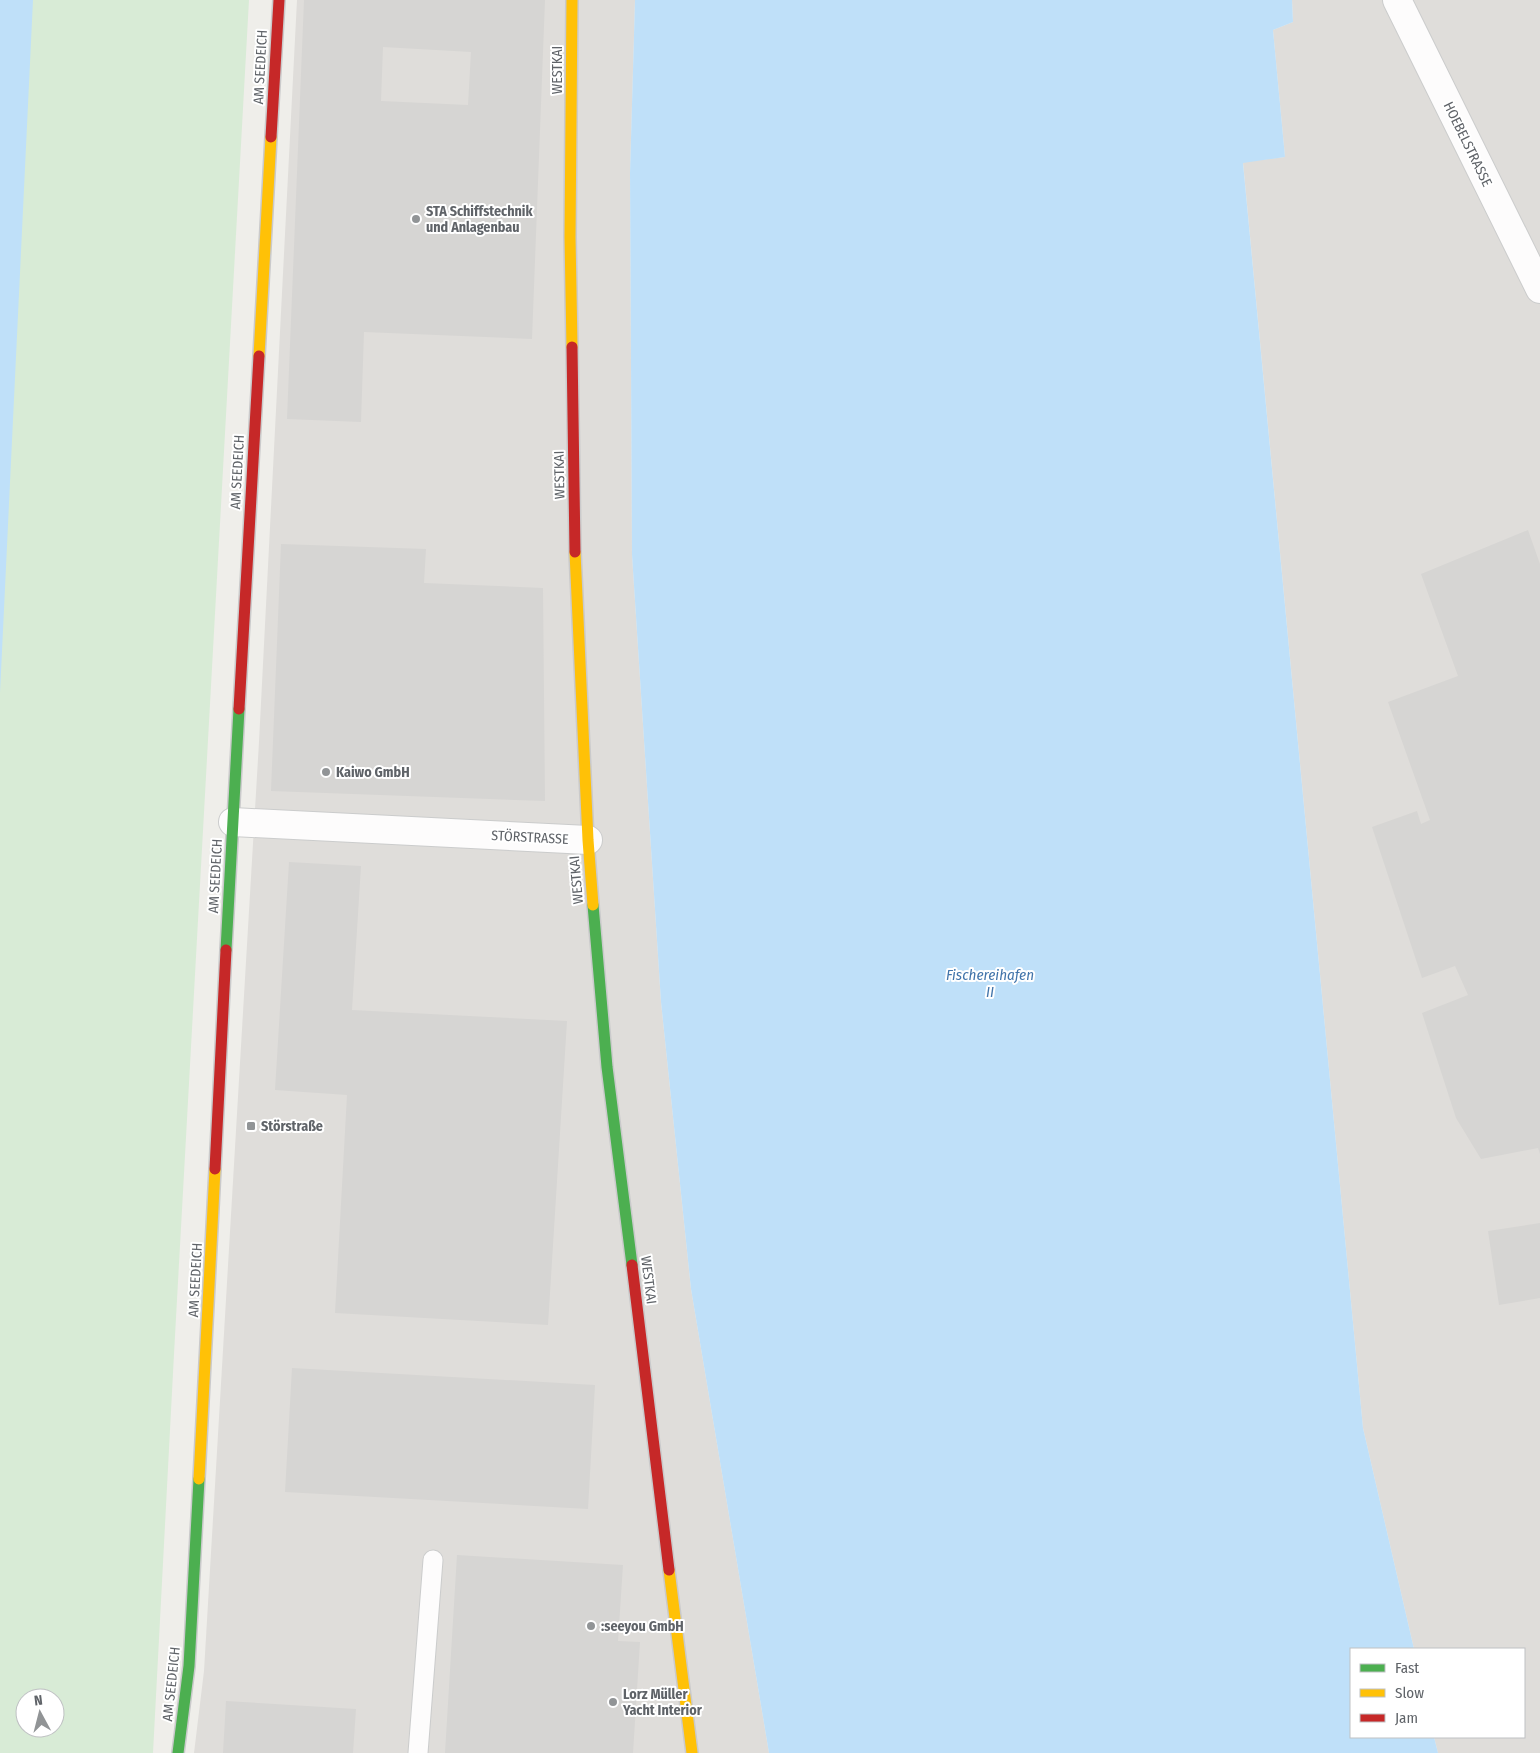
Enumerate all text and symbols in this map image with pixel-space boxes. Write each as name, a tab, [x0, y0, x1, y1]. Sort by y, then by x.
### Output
street label: AM SEEDEICH	[250, 29, 271, 105]
street label: WESTKAI	[549, 46, 566, 94]
street label: HOEBELSTRASSE	[1440, 99, 1496, 190]
place label: STA Schiffstechnik und Anlagenbau	[426, 203, 533, 236]
marker: STA Schiffstechnik und Anlagenbau	[410, 213, 422, 225]
street label: AM SEEDEICH	[227, 434, 248, 510]
street label: WESTKAI	[551, 451, 568, 499]
place label: Kaiwo GmbH	[336, 764, 410, 781]
marker: Kaiwo GmbH	[320, 766, 332, 778]
street label: STÖRSTRASSE	[491, 826, 570, 848]
street label: AM SEEDEICH	[205, 838, 226, 914]
street label: WESTKAI	[566, 855, 587, 905]
water label: Fischereihafen II	[946, 966, 1034, 1001]
place label: Störstraße	[261, 1118, 323, 1135]
marker: Störstraße	[245, 1120, 257, 1132]
street label: AM SEEDEICH	[185, 1242, 206, 1318]
street label: WESTKAI	[637, 1255, 660, 1305]
place label: :seeyou GmbH	[601, 1618, 684, 1635]
marker: :seeyou GmbH	[585, 1620, 597, 1632]
street label: AM SEEDEICH	[159, 1646, 184, 1722]
legend	[1350, 1648, 1525, 1738]
text: Fast	[1395, 1659, 1419, 1677]
text: Slow	[1395, 1684, 1424, 1702]
place label: Lorz Müller Yacht Interior	[622, 1686, 703, 1719]
north arrow	[15, 1688, 65, 1738]
text: N	[33, 1692, 44, 1710]
marker: Lorz Müller Yacht Interior	[607, 1696, 619, 1708]
text: Jam	[1395, 1709, 1418, 1727]

